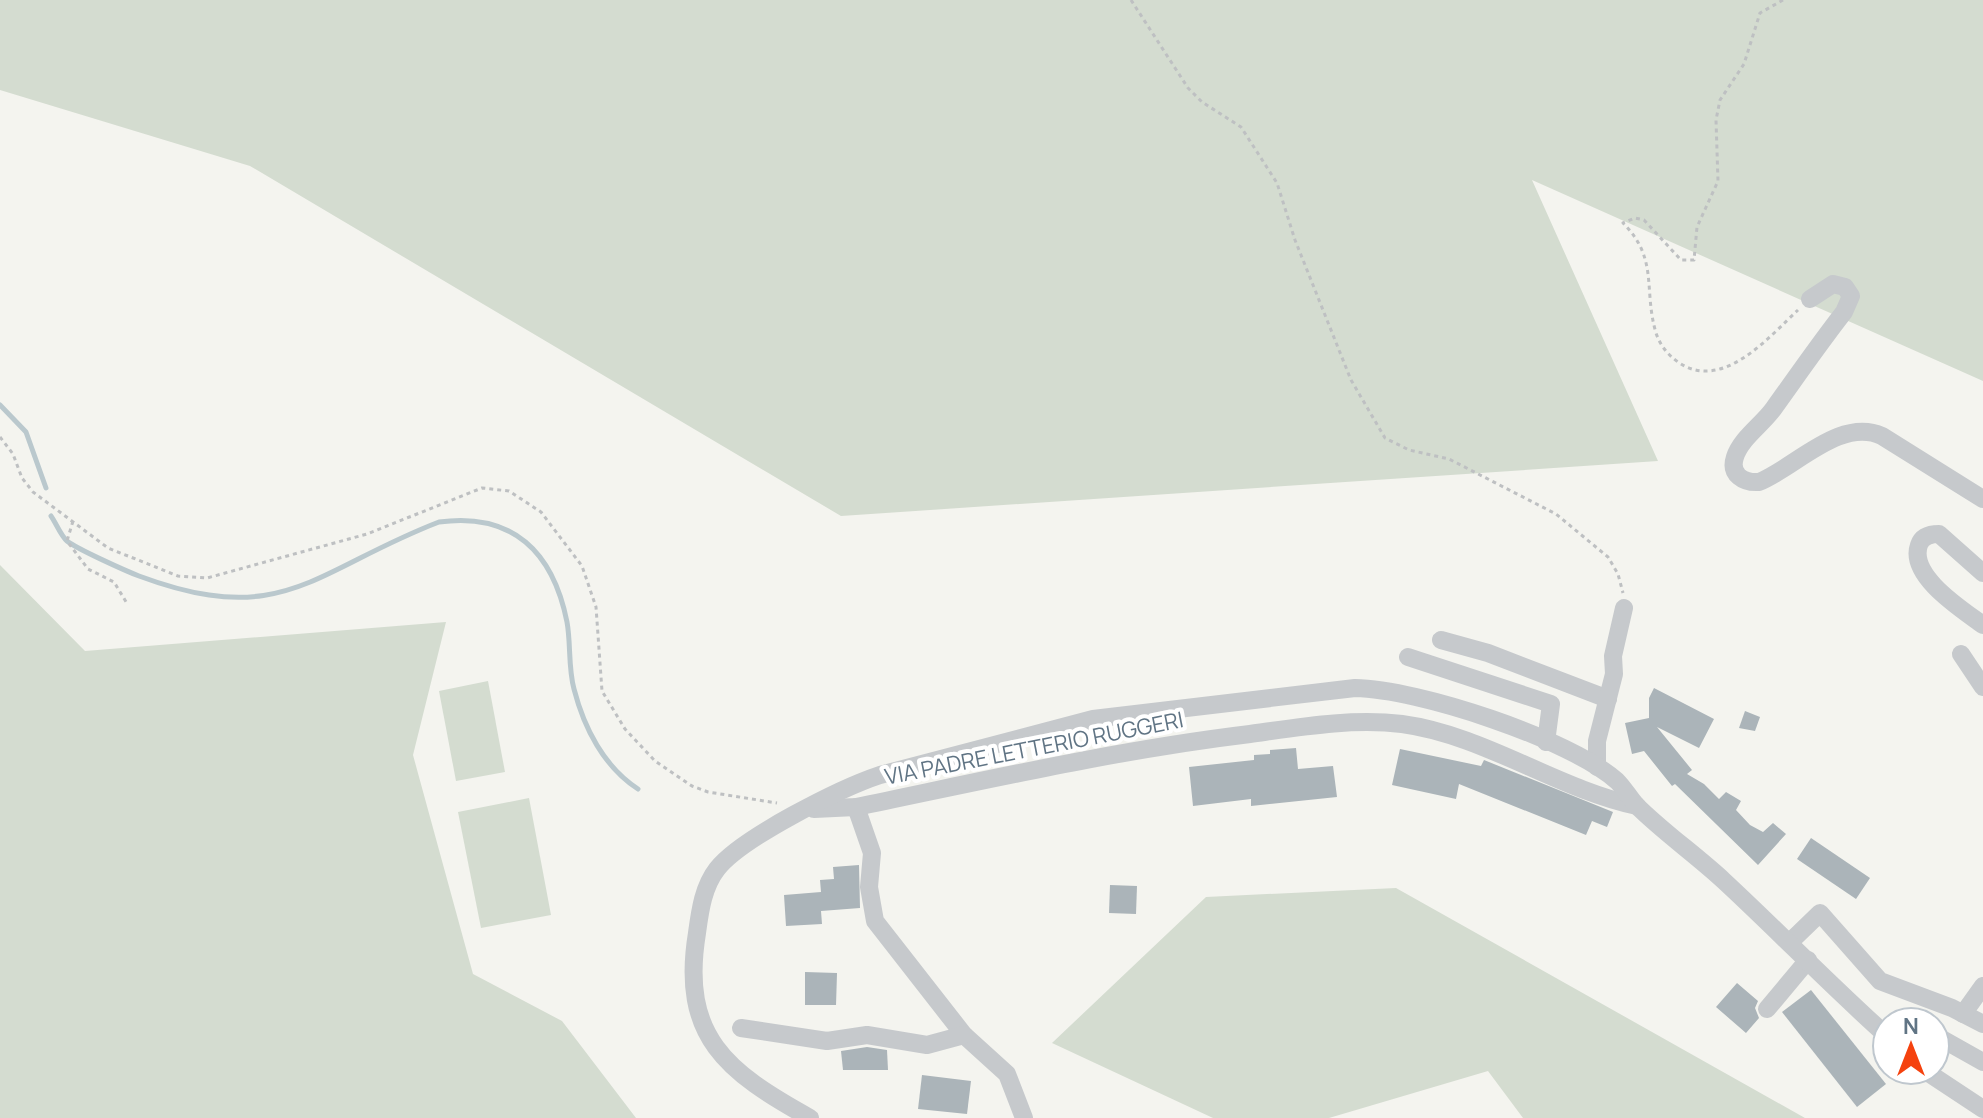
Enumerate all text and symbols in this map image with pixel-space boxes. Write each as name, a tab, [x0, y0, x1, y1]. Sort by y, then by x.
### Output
street label: VIA PADRE LETTERIO RUGGERI	[882, 704, 1186, 792]
north arrow	[1871, 1006, 1951, 1086]
text: N	[1903, 1011, 1919, 1041]

